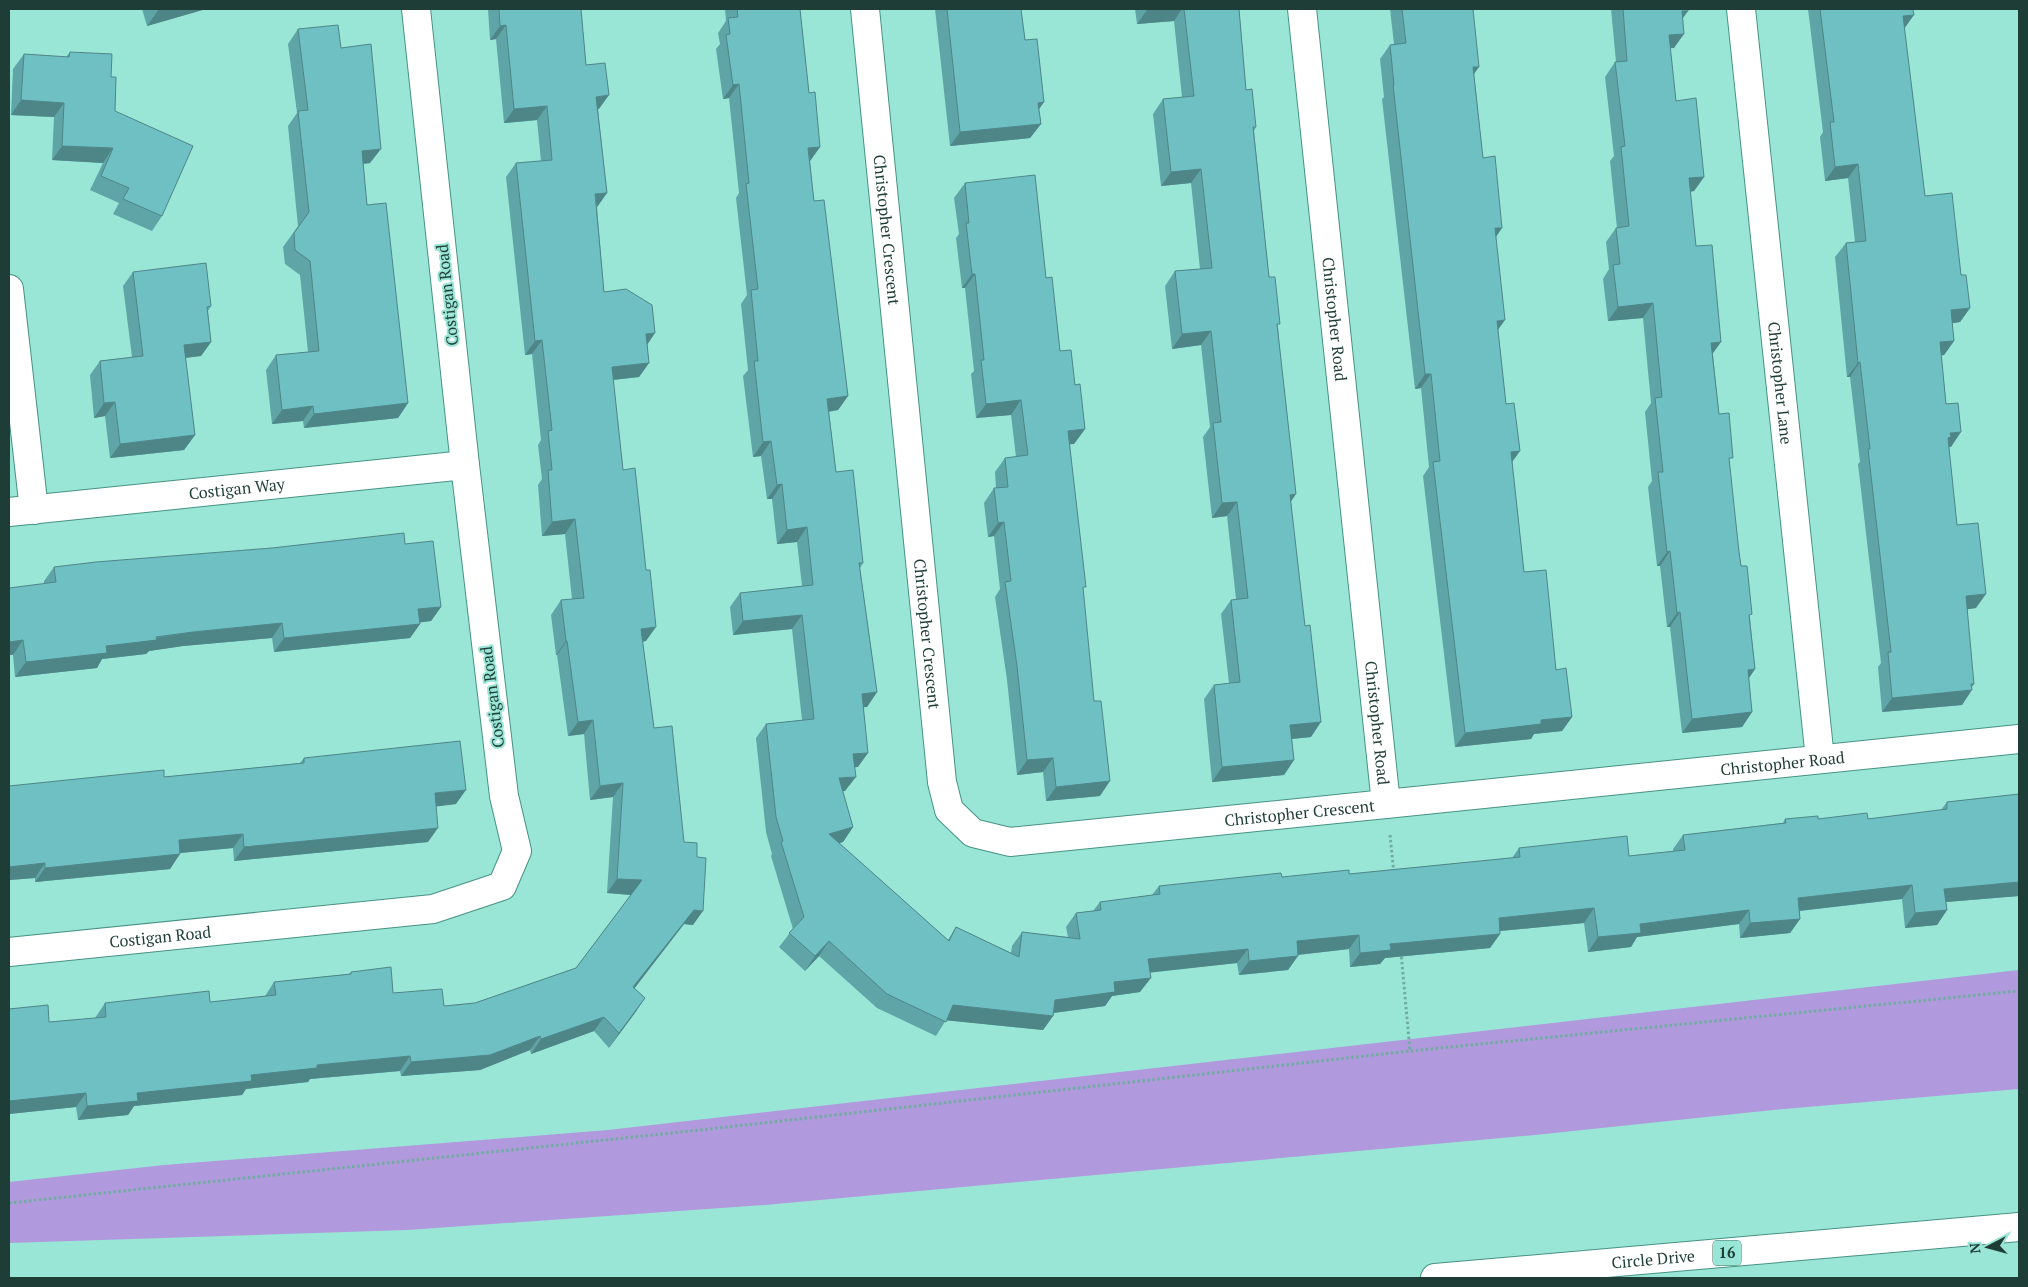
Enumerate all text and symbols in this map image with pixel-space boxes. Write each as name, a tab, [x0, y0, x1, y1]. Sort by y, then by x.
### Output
street label: Christopher Crescent	[869, 154, 905, 306]
street label: Costigan Road	[431, 243, 463, 347]
street label: Christopher Road	[1317, 256, 1352, 383]
street label: Christopher Lane	[1763, 320, 1798, 445]
street label: Costigan Way	[188, 473, 287, 504]
street label: Christopher Crescent	[909, 558, 946, 710]
street label: Costigan Road	[475, 645, 509, 749]
street label: Christopher Road	[1360, 660, 1395, 786]
street label: Christopher Road	[1719, 746, 1846, 781]
street label: Christopher Crescent	[1223, 794, 1376, 831]
street label: Costigan Road	[108, 921, 212, 953]
north arrow	[1963, 1222, 2013, 1272]
road number: 16	[1713, 1240, 1741, 1266]
text: N	[1965, 1242, 1985, 1255]
street label: Circle Drive	[1610, 1244, 1696, 1274]

